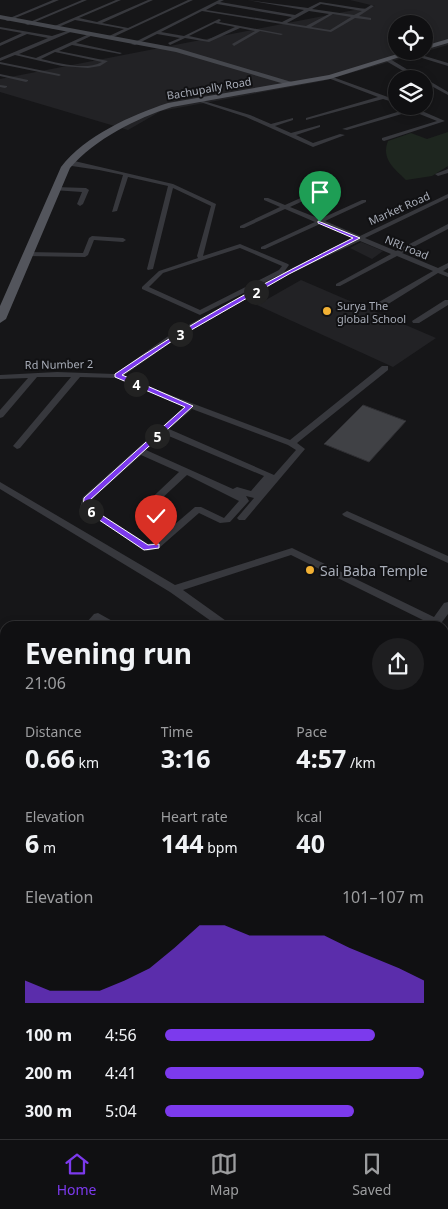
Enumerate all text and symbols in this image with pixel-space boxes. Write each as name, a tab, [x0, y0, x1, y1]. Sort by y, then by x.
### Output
map controls	[388, 15, 433, 115]
button: locate	[388, 15, 433, 60]
button: layers	[388, 70, 433, 115]
street label: Bachupally Road	[165, 73, 253, 103]
pin	[299, 171, 341, 222]
icon: arrive	[306, 178, 334, 206]
street label: Market Road	[366, 188, 432, 228]
street label: NRI road	[383, 231, 431, 263]
pin: 2	[244, 280, 268, 304]
text: 2	[252, 283, 261, 302]
place label: Surya The global School	[337, 298, 406, 326]
marker: Surya The global School	[321, 305, 333, 317]
pin: 3	[168, 322, 192, 346]
text: 3	[176, 325, 185, 344]
street label: Rd Number 2	[25, 356, 93, 372]
pin: 4	[124, 372, 148, 396]
text: 4	[132, 375, 141, 394]
pin: 5	[144, 424, 170, 448]
text: 5	[153, 427, 162, 446]
pin	[135, 495, 177, 546]
pin: 6	[78, 498, 104, 524]
text: 6	[87, 502, 96, 521]
icon: check	[142, 502, 170, 530]
place label: Sai Baba Temple	[320, 561, 428, 580]
marker: Sai Baba Temple	[304, 564, 316, 576]
text: Evening run	[25, 634, 192, 672]
button: share	[372, 638, 424, 690]
text: 21:06	[25, 672, 66, 694]
text: Distance	[25, 722, 82, 741]
text: Time	[161, 722, 193, 741]
text: Pace	[296, 722, 327, 741]
text: 0.66	[25, 741, 75, 775]
text: 3:16	[161, 741, 211, 775]
text: 4:57	[296, 741, 346, 775]
text: km	[75, 753, 99, 772]
text: /km	[346, 753, 376, 772]
text: Elevation	[25, 807, 85, 826]
text: Heart rate	[161, 807, 228, 826]
text: kcal	[296, 807, 322, 826]
text: 6	[25, 826, 39, 860]
text: 144	[161, 826, 204, 860]
text: 40	[296, 826, 325, 860]
text: m	[39, 838, 56, 857]
text: bpm	[204, 838, 238, 857]
text: Elevation	[25, 886, 93, 908]
text: 101–107 m	[342, 886, 424, 908]
text: 100 m	[25, 1024, 72, 1046]
text: 4:56	[105, 1024, 137, 1046]
text: 200 m	[25, 1062, 72, 1084]
text: 4:41	[105, 1062, 137, 1084]
text: 300 m	[25, 1100, 72, 1122]
text: 5:04	[105, 1100, 137, 1122]
tab: Home	[57, 1150, 96, 1199]
tab: Map	[210, 1150, 239, 1199]
tab: Saved	[352, 1150, 391, 1199]

